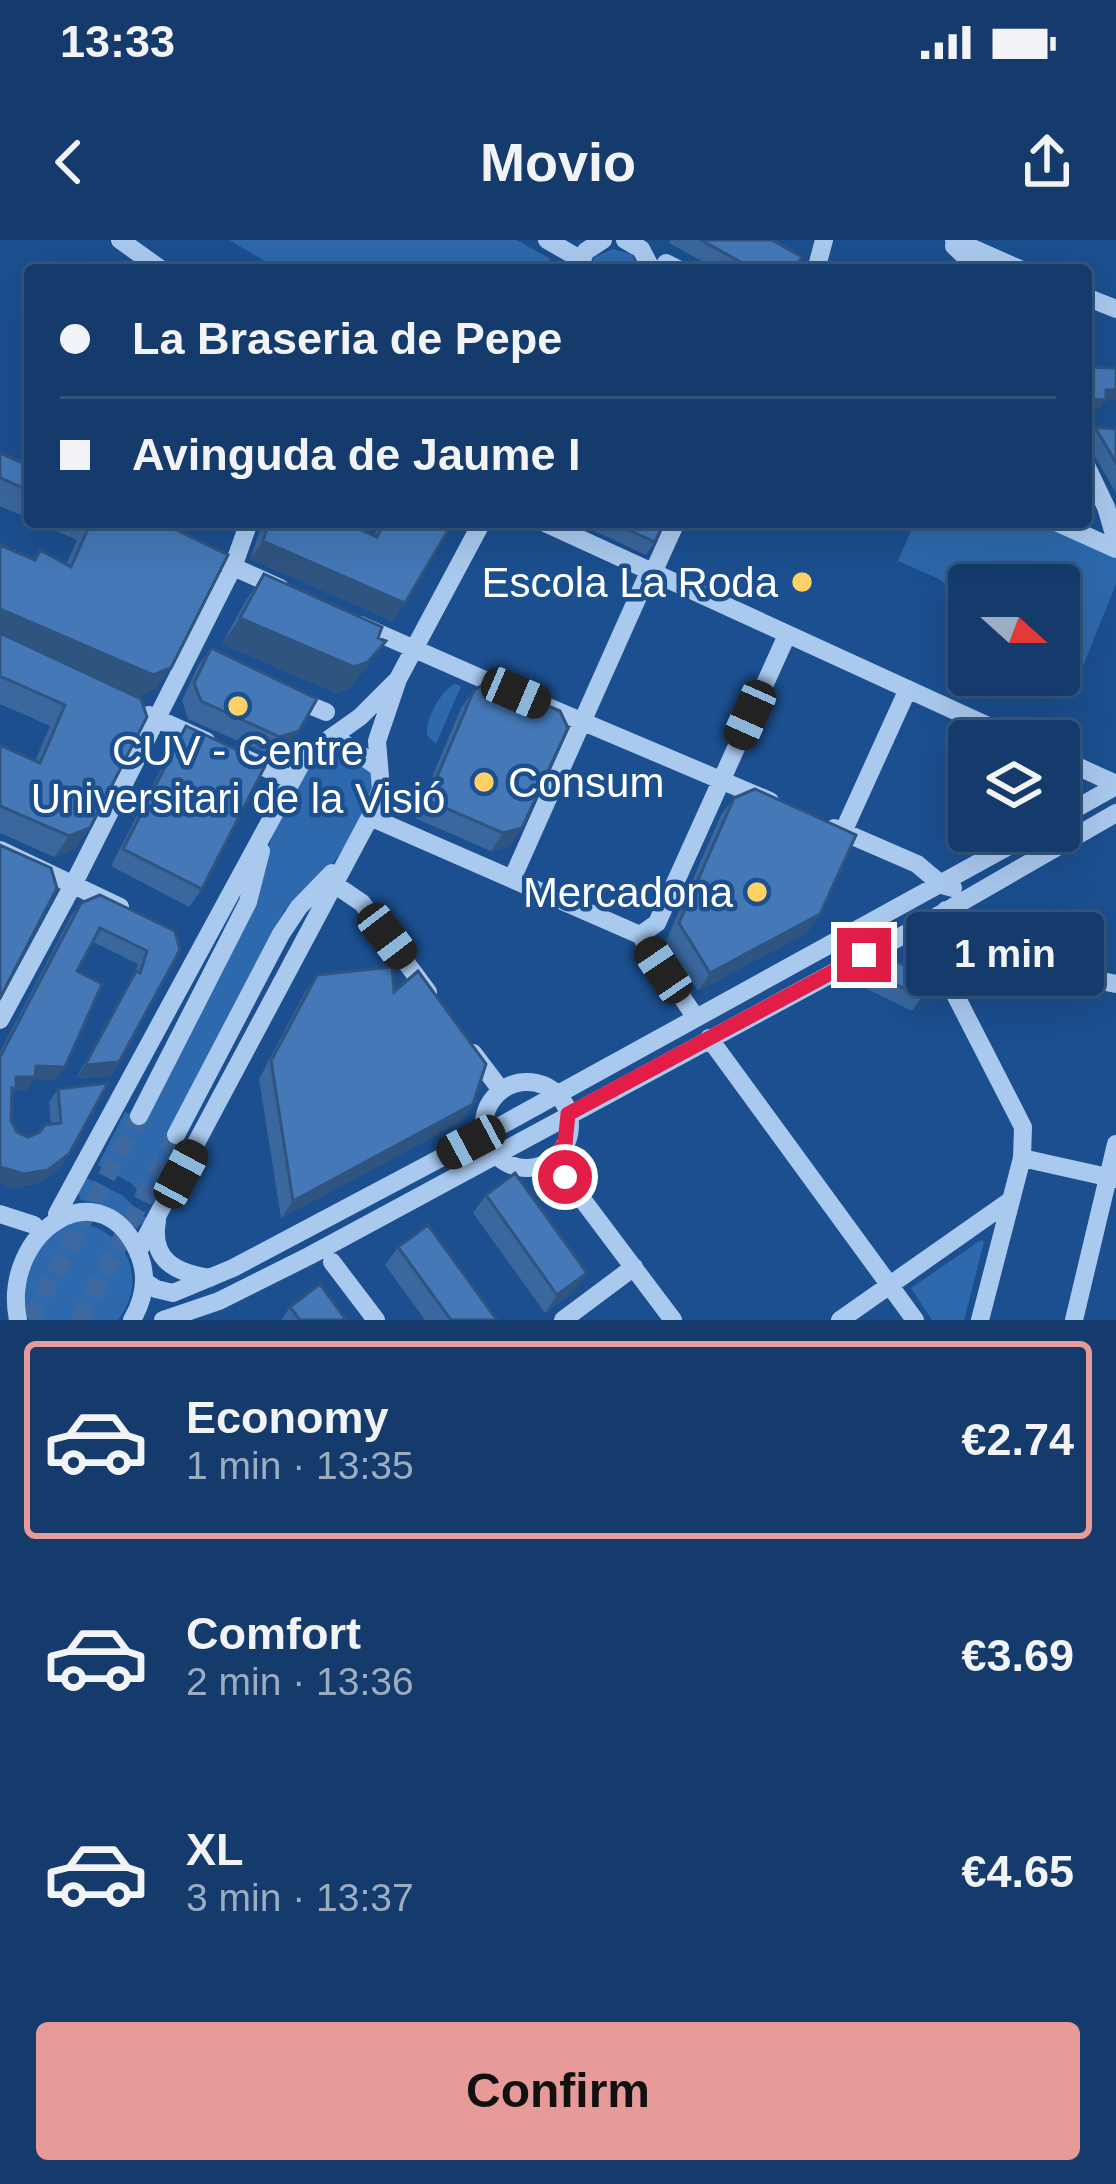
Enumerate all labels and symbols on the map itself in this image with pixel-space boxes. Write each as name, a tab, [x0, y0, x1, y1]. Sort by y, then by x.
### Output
place label: Escola La Roda	[481, 559, 779, 606]
north arrow	[948, 564, 1080, 696]
marker: Escola La Roda	[789, 569, 815, 595]
car	[476, 662, 556, 724]
car	[719, 675, 781, 755]
marker: CUV - Centre Universitari de la Visió	[225, 693, 251, 719]
place label: CUV - Centre Universitari de la Visió	[31, 727, 445, 822]
place label: Consum	[508, 759, 664, 806]
marker: Consum	[471, 769, 497, 795]
place label: Mercadona	[523, 869, 734, 916]
marker: Mercadona	[744, 879, 770, 905]
car	[351, 896, 423, 976]
callout: 1 min	[906, 913, 1104, 997]
route end	[837, 928, 891, 982]
car	[628, 930, 698, 1010]
car	[431, 1109, 511, 1175]
car	[148, 1134, 214, 1214]
route start	[538, 1150, 592, 1204]

